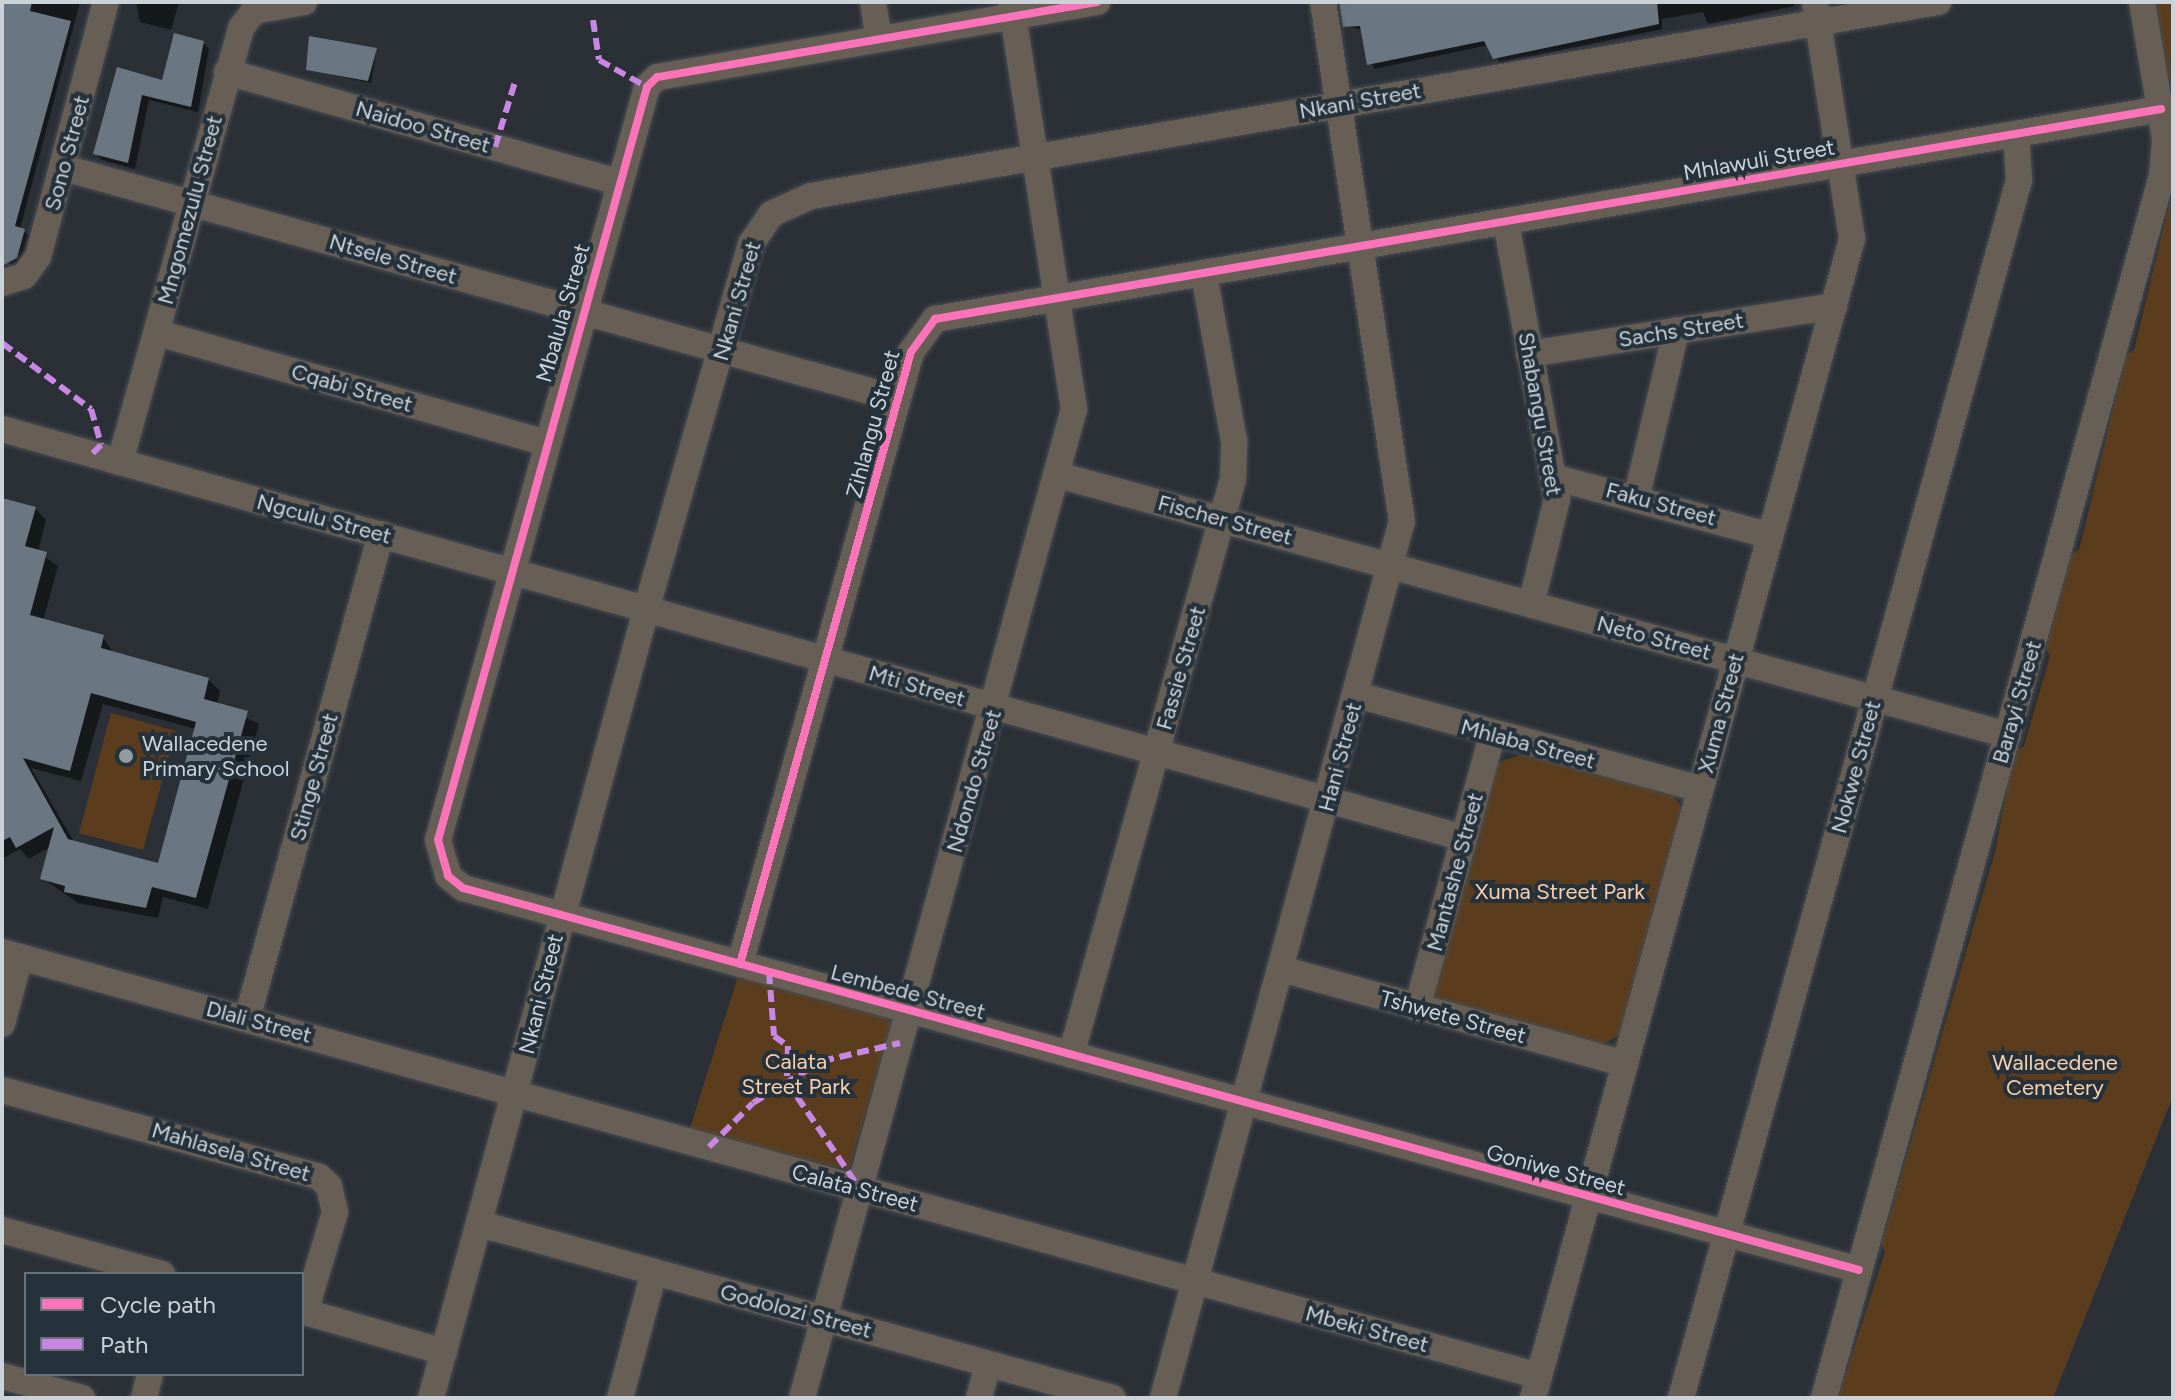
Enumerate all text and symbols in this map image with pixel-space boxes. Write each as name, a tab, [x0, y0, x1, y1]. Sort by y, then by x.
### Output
street label: Nkani Street	[1297, 77, 1423, 125]
street label: Sono Street	[39, 92, 95, 214]
street label: Naidoo Street	[353, 95, 493, 159]
street label: Mngomezulu Street	[152, 113, 228, 307]
street label: Mhlawuli Street	[1681, 134, 1837, 186]
street label: Ntsele Street	[326, 228, 460, 290]
street label: Nkani Street	[707, 238, 767, 364]
street label: Mbalula Street	[531, 241, 595, 385]
street label: Sachs Street	[1617, 307, 1745, 353]
street label: Shabangu Street	[1513, 330, 1567, 498]
street label: Zihlangu Street	[841, 347, 905, 501]
street label: Cqabi Street	[288, 358, 416, 418]
street label: Faku Street	[1603, 477, 1719, 531]
street label: Ngculu Street	[254, 488, 394, 550]
street label: Fischer Street	[1155, 489, 1295, 551]
street label: Fassie Street	[1151, 603, 1211, 733]
street label: Neto Street	[1594, 610, 1714, 666]
street label: Barayi Street	[1987, 637, 2047, 767]
street label: Xuma Street	[1692, 650, 1750, 776]
street label: Mti Street	[866, 660, 968, 712]
street label: Nokwe Street	[1826, 698, 1886, 836]
street label: Hani Street	[1313, 699, 1367, 815]
street label: Ndondo Street	[941, 706, 1007, 856]
street label: Stinge Street	[284, 710, 344, 844]
street label: Mhlaba Street	[1458, 713, 1598, 775]
place label: Wallacedene Primary School	[142, 730, 290, 782]
marker: Wallacedene Primary School	[117, 747, 135, 765]
street label: Mantashe Street	[1421, 790, 1489, 954]
park label: Xuma Street Park	[1475, 879, 1645, 905]
street label: Nkani Street	[513, 931, 569, 1057]
street label: Lembede Street	[828, 959, 988, 1025]
street label: Tshwete Street	[1377, 985, 1529, 1049]
street label: Dlali Street	[203, 995, 315, 1049]
park label: Calata Street Park	[742, 1048, 850, 1100]
park label: Wallacedene Cemetery	[1992, 1049, 2118, 1100]
street label: Mahlasela Street	[149, 1117, 313, 1187]
street label: Goniwe Street	[1484, 1139, 1628, 1201]
street label: Calata Street	[789, 1158, 921, 1218]
legend	[24, 1272, 304, 1376]
street label: Godolozi Street	[717, 1278, 875, 1344]
text: Cycle path	[100, 1290, 216, 1319]
street label: Mbeki Street	[1303, 1300, 1431, 1358]
text: Path	[100, 1330, 148, 1359]

